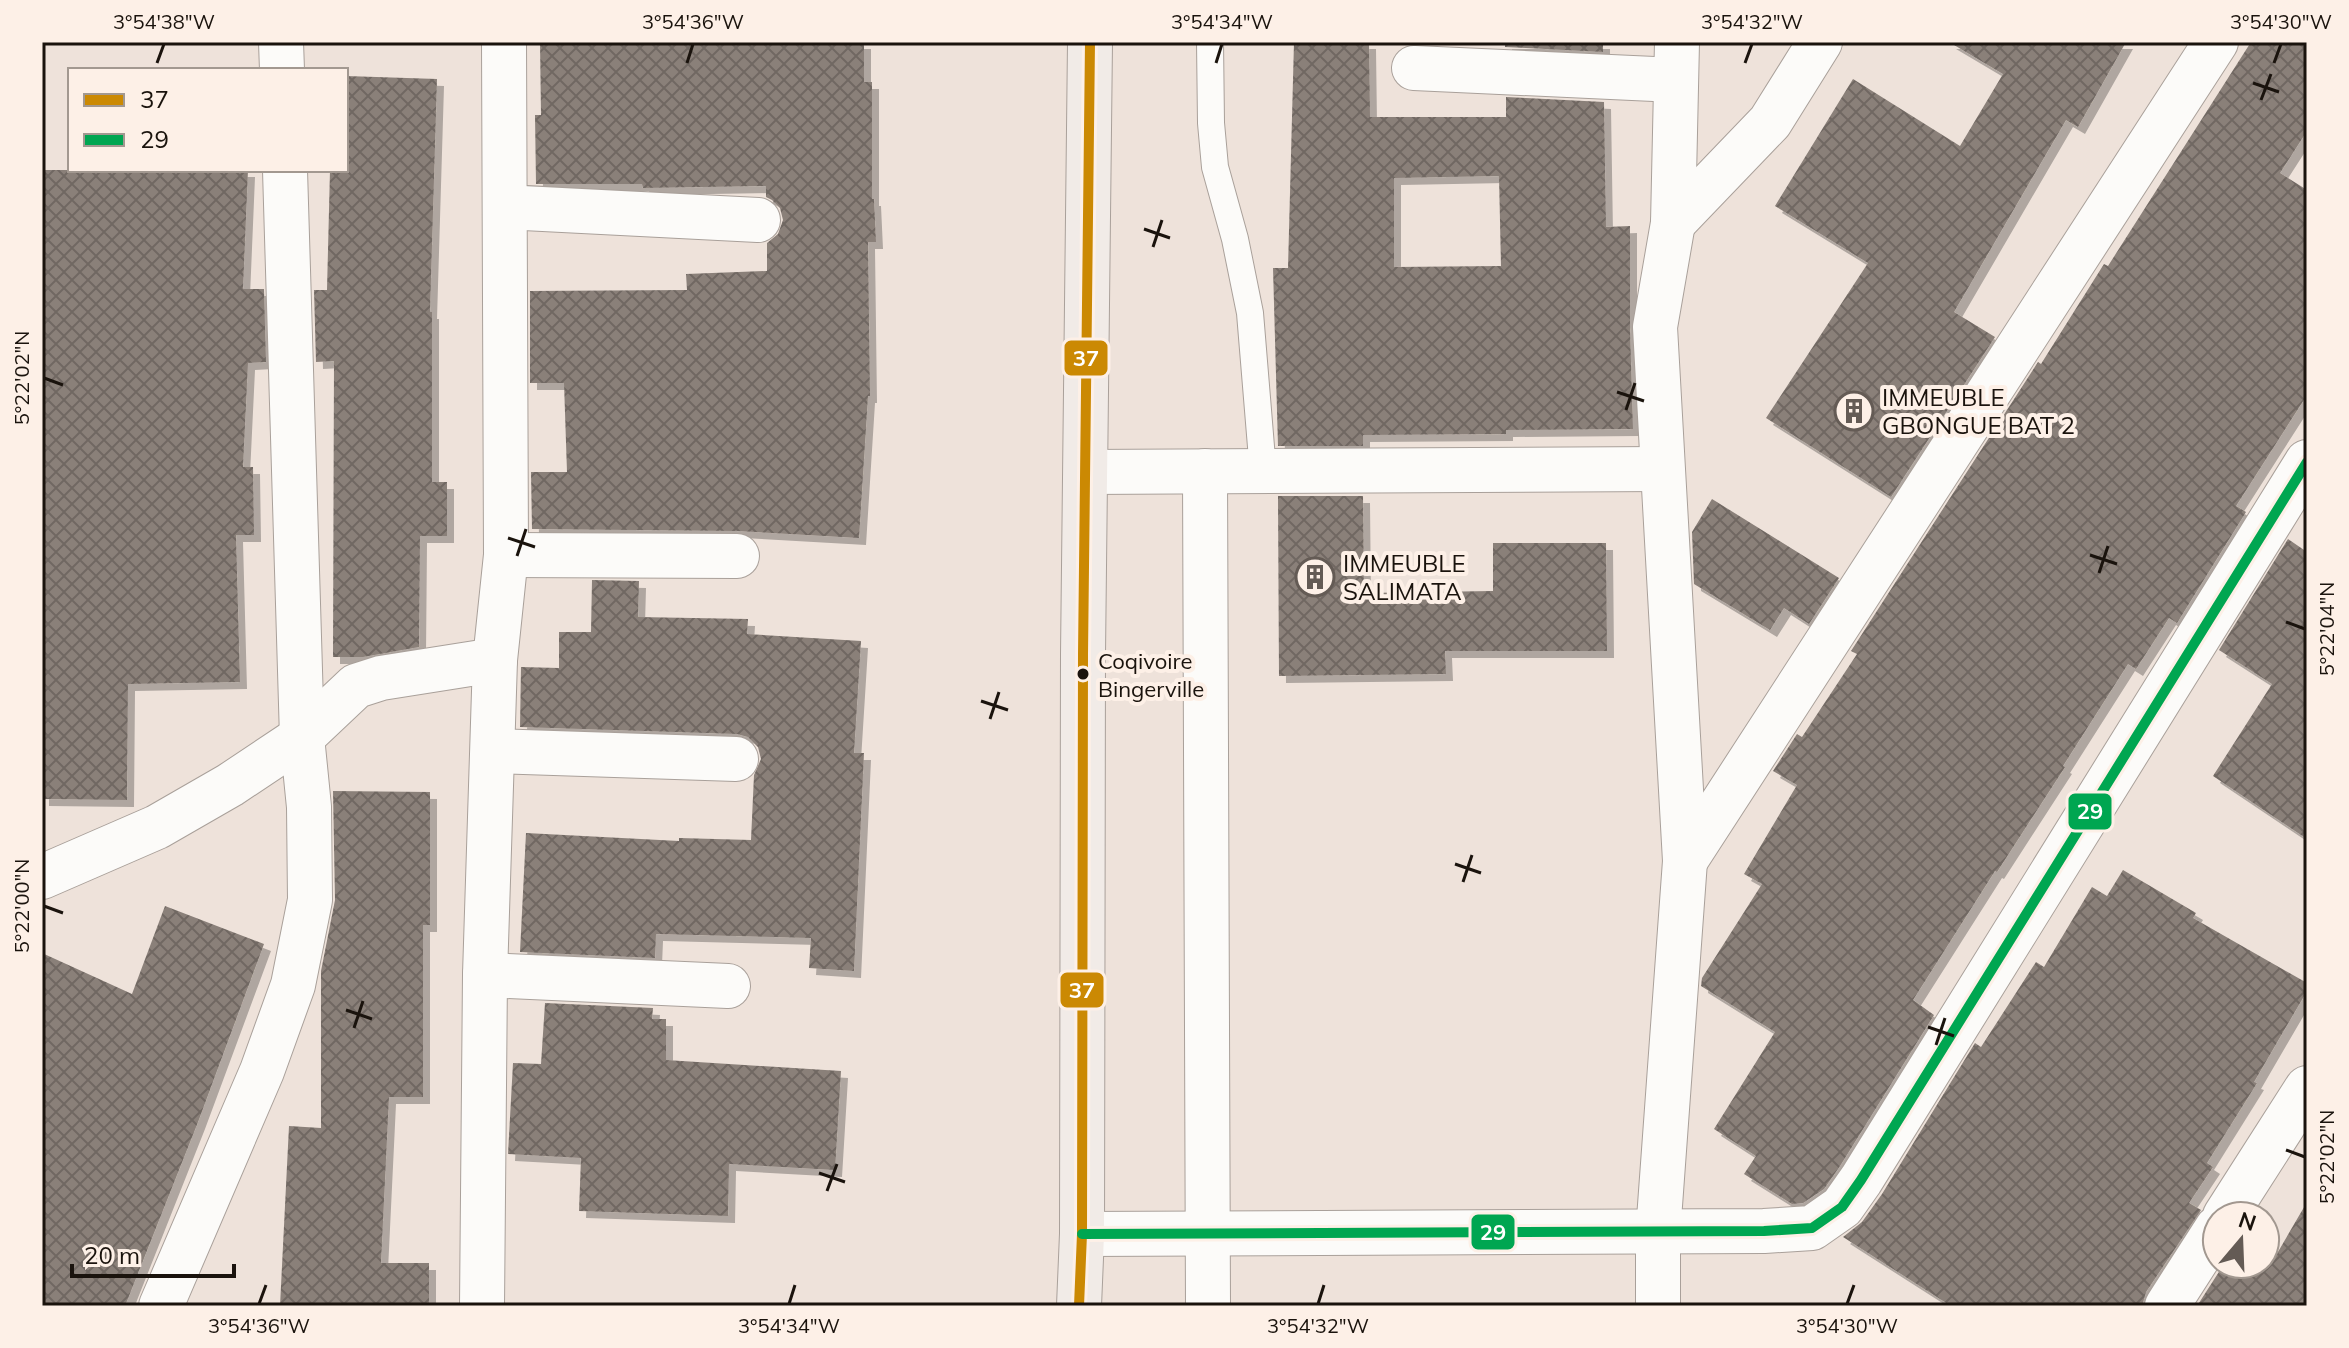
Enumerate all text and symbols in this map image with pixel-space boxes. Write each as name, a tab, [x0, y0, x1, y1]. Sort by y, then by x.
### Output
text: 3°54'38"W	[113, 9, 215, 34]
text: 3°54'36"W	[642, 9, 744, 34]
text: 3°54'34"W	[1171, 9, 1273, 34]
text: 3°54'32"W	[1701, 9, 1803, 34]
text: 3°54'30"W	[2230, 9, 2332, 34]
legend	[68, 68, 348, 172]
text: 37	[140, 84, 169, 114]
text: 29	[140, 124, 169, 154]
text: 5°22'02"N	[9, 331, 34, 425]
line badge: 37	[1063, 339, 1109, 377]
text: 37	[1073, 344, 1099, 372]
place label: IMMEUBLE GBONGUE BAT 2	[1882, 382, 2075, 440]
building icon: IMMEUBLE GBONGUE BAT 2	[1833, 390, 1875, 432]
place label: IMMEUBLE SALIMATA	[1343, 548, 1466, 606]
building icon: IMMEUBLE SALIMATA	[1294, 556, 1336, 598]
text: 5°22'04"N	[2314, 582, 2339, 676]
place label: Coqivoire Bingerville	[1098, 647, 1204, 703]
marker: Coqivoire Bingerville	[1075, 666, 1091, 682]
line badge: 29	[2067, 792, 2113, 831]
text: 29	[2077, 797, 2103, 825]
text: 5°22'00"N	[9, 859, 34, 953]
line badge: 37	[1059, 971, 1105, 1009]
text: 37	[1069, 976, 1095, 1004]
text: 5°22'02"N	[2314, 1110, 2339, 1204]
north arrow	[2201, 1200, 2281, 1280]
text: N	[2235, 1205, 2260, 1237]
line badge: 29	[1470, 1213, 1516, 1251]
text: 29	[1480, 1218, 1506, 1246]
scale bar	[72, 1228, 234, 1278]
text: 20 m	[84, 1240, 140, 1270]
text: 3°54'36"W	[208, 1313, 310, 1338]
text: 3°54'34"W	[738, 1313, 840, 1338]
text: 3°54'32"W	[1267, 1313, 1369, 1338]
text: 3°54'30"W	[1796, 1313, 1898, 1338]

